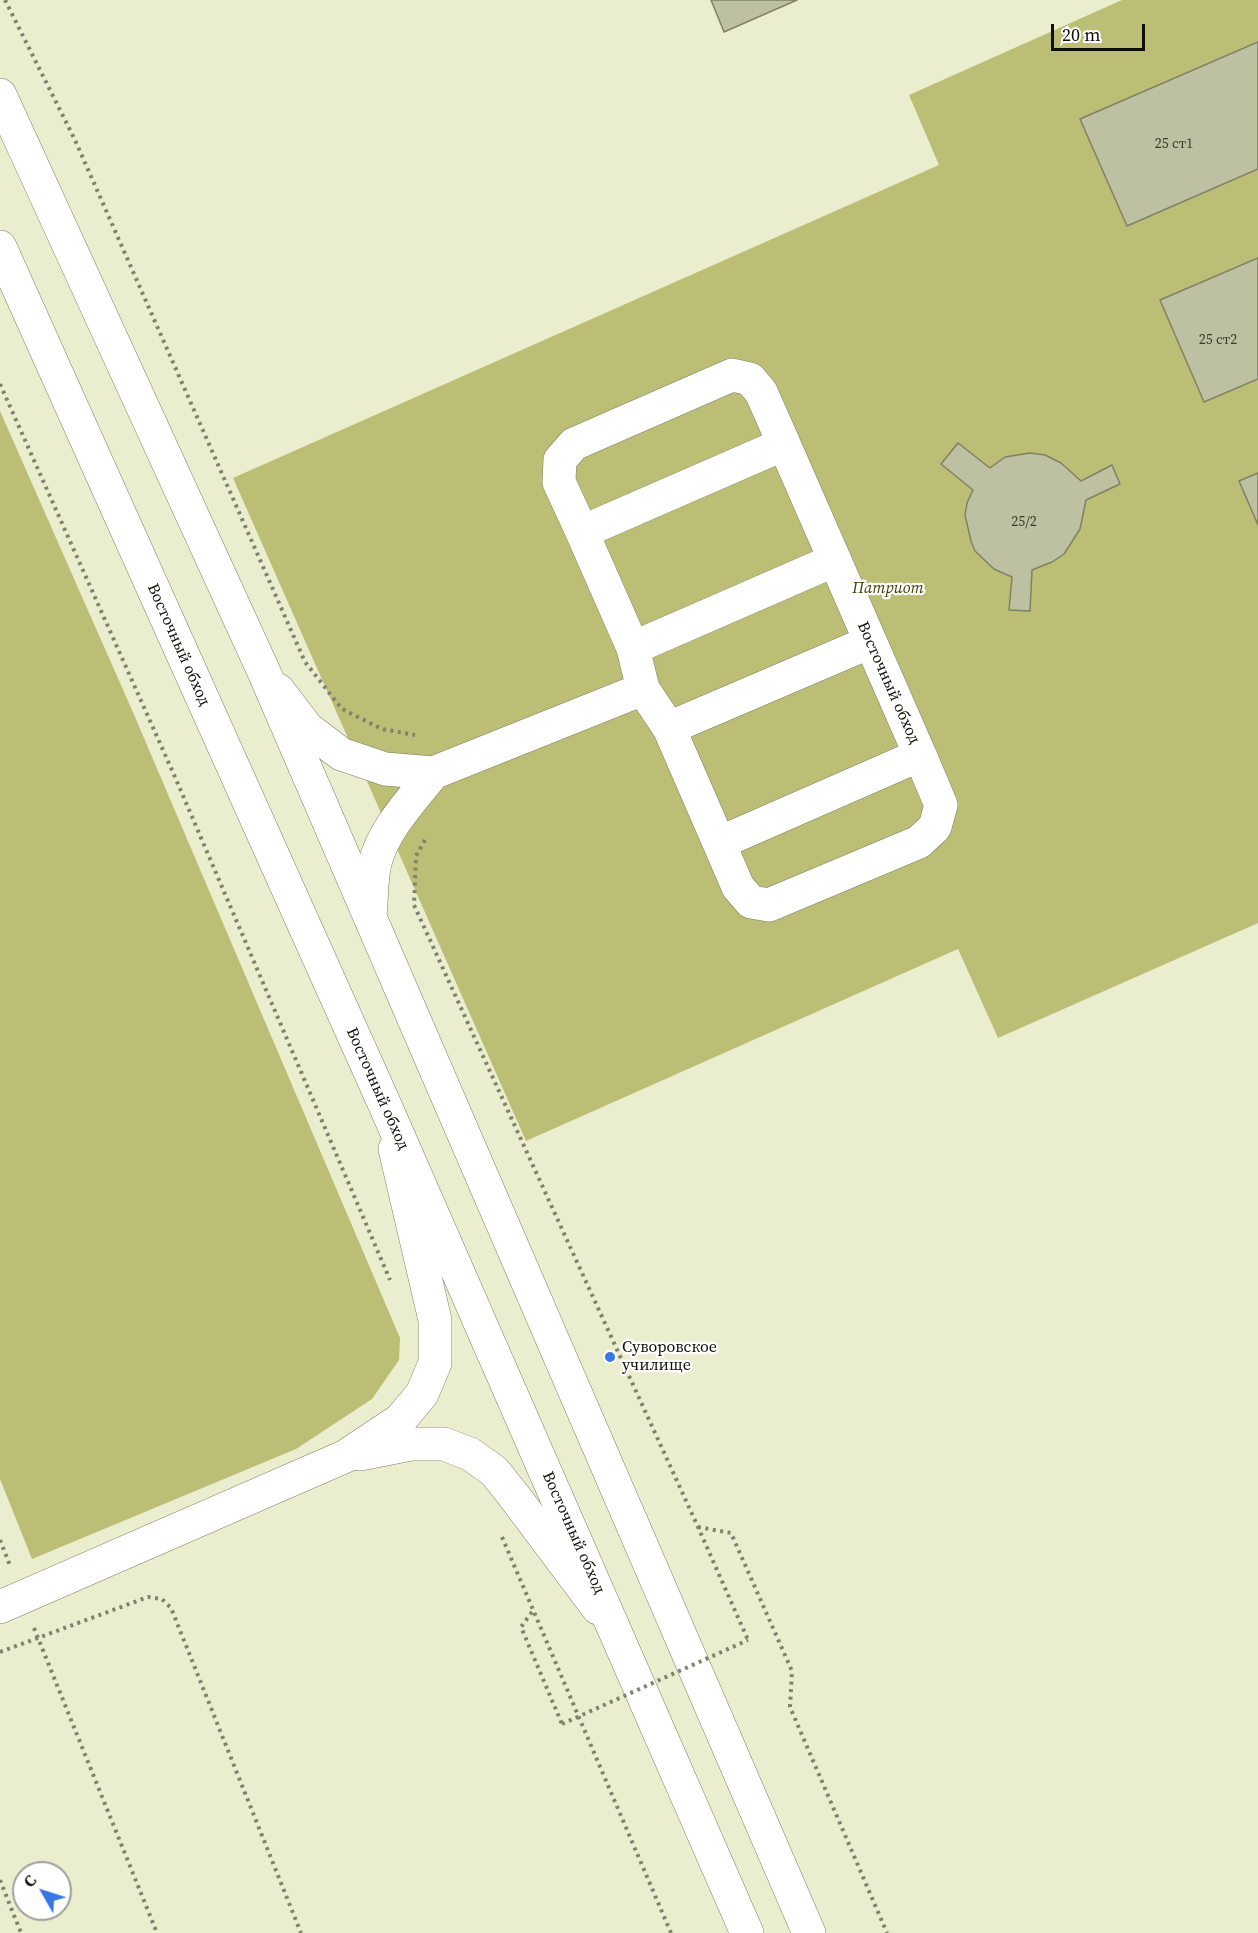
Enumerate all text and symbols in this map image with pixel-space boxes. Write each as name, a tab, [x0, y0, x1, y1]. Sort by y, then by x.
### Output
scale bar	[1054, 12, 1148, 50]
text: 20 m	[1062, 22, 1100, 47]
house number: 25 ст1	[1155, 136, 1193, 152]
house number: 25 ст2	[1199, 332, 1237, 348]
house number: 25/2	[1011, 514, 1037, 530]
park label: Патриот	[852, 579, 924, 599]
street label: Восточный обход	[142, 581, 214, 709]
street label: Восточный обход	[852, 619, 924, 747]
street label: Восточный обход	[341, 1025, 413, 1153]
place label: Суворовское училище	[622, 1338, 717, 1376]
marker: Суворовское училище	[603, 1350, 617, 1364]
street label: Восточный обход	[537, 1469, 609, 1597]
north arrow	[12, 1861, 72, 1921]
text: С	[18, 1870, 41, 1892]

